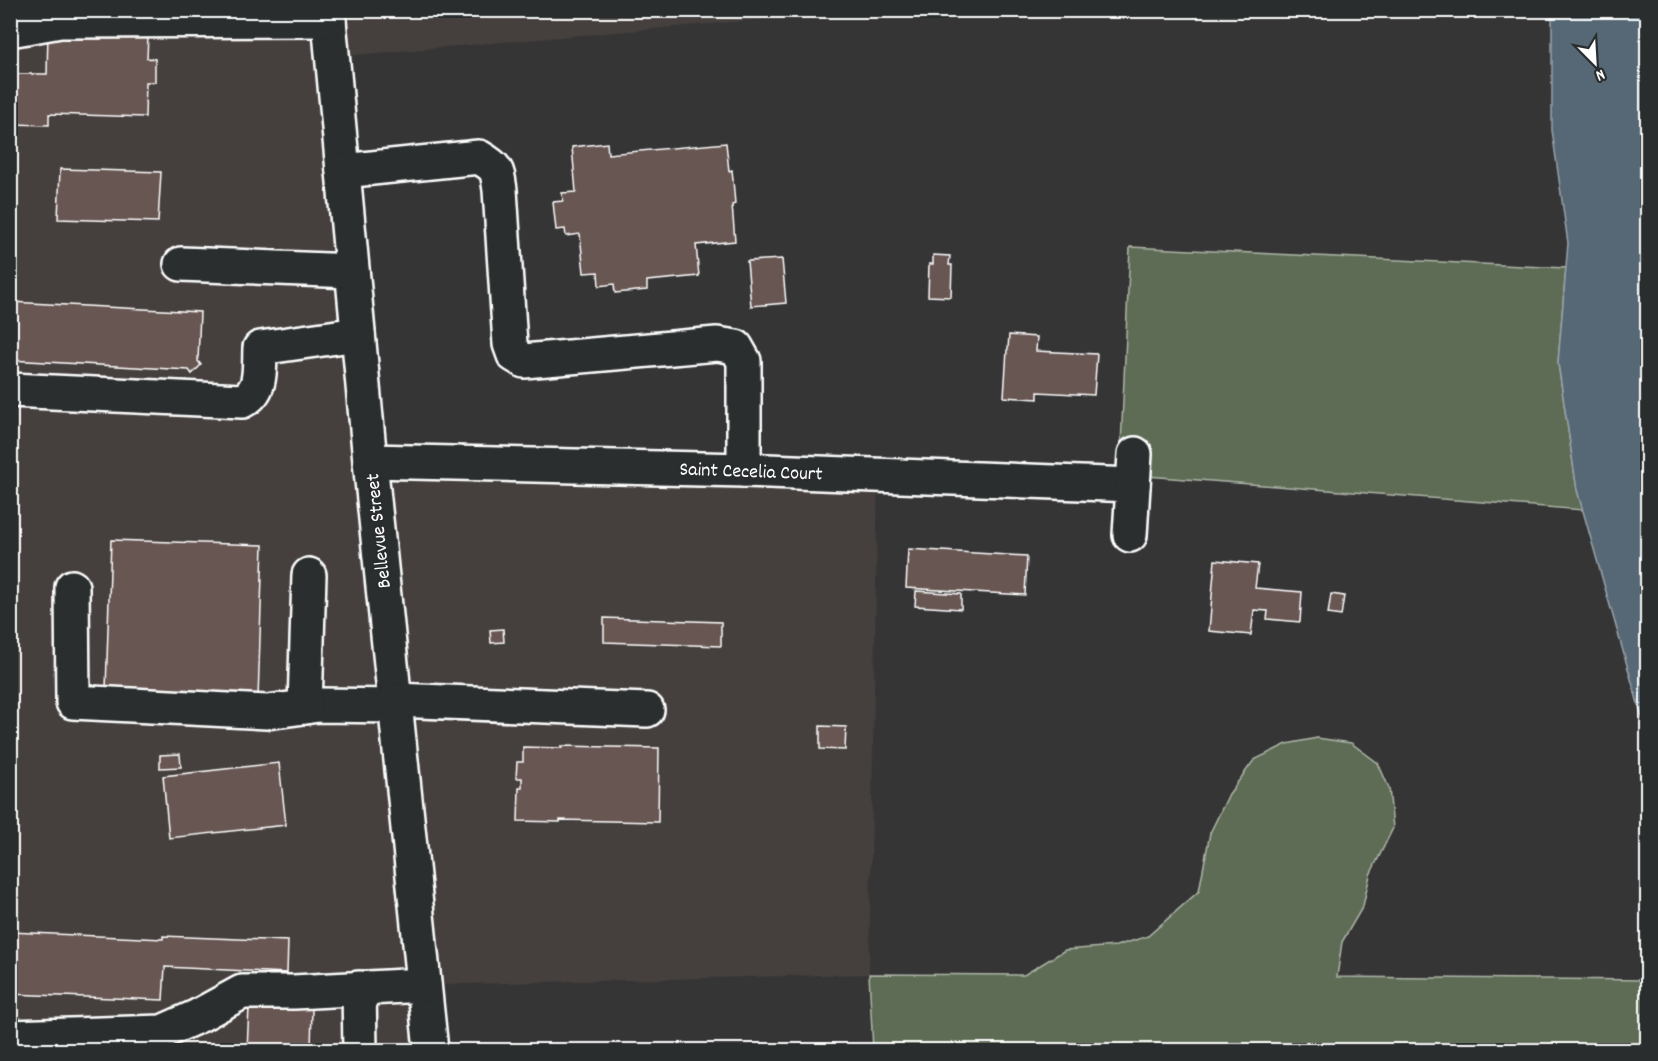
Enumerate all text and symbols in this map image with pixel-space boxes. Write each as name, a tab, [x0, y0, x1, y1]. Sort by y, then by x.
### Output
north arrow	[1565, 33, 1625, 93]
text: N	[1592, 62, 1608, 87]
street label: Saint Cecelia Court	[679, 457, 823, 489]
street label: Bellevue Street	[360, 472, 400, 590]

